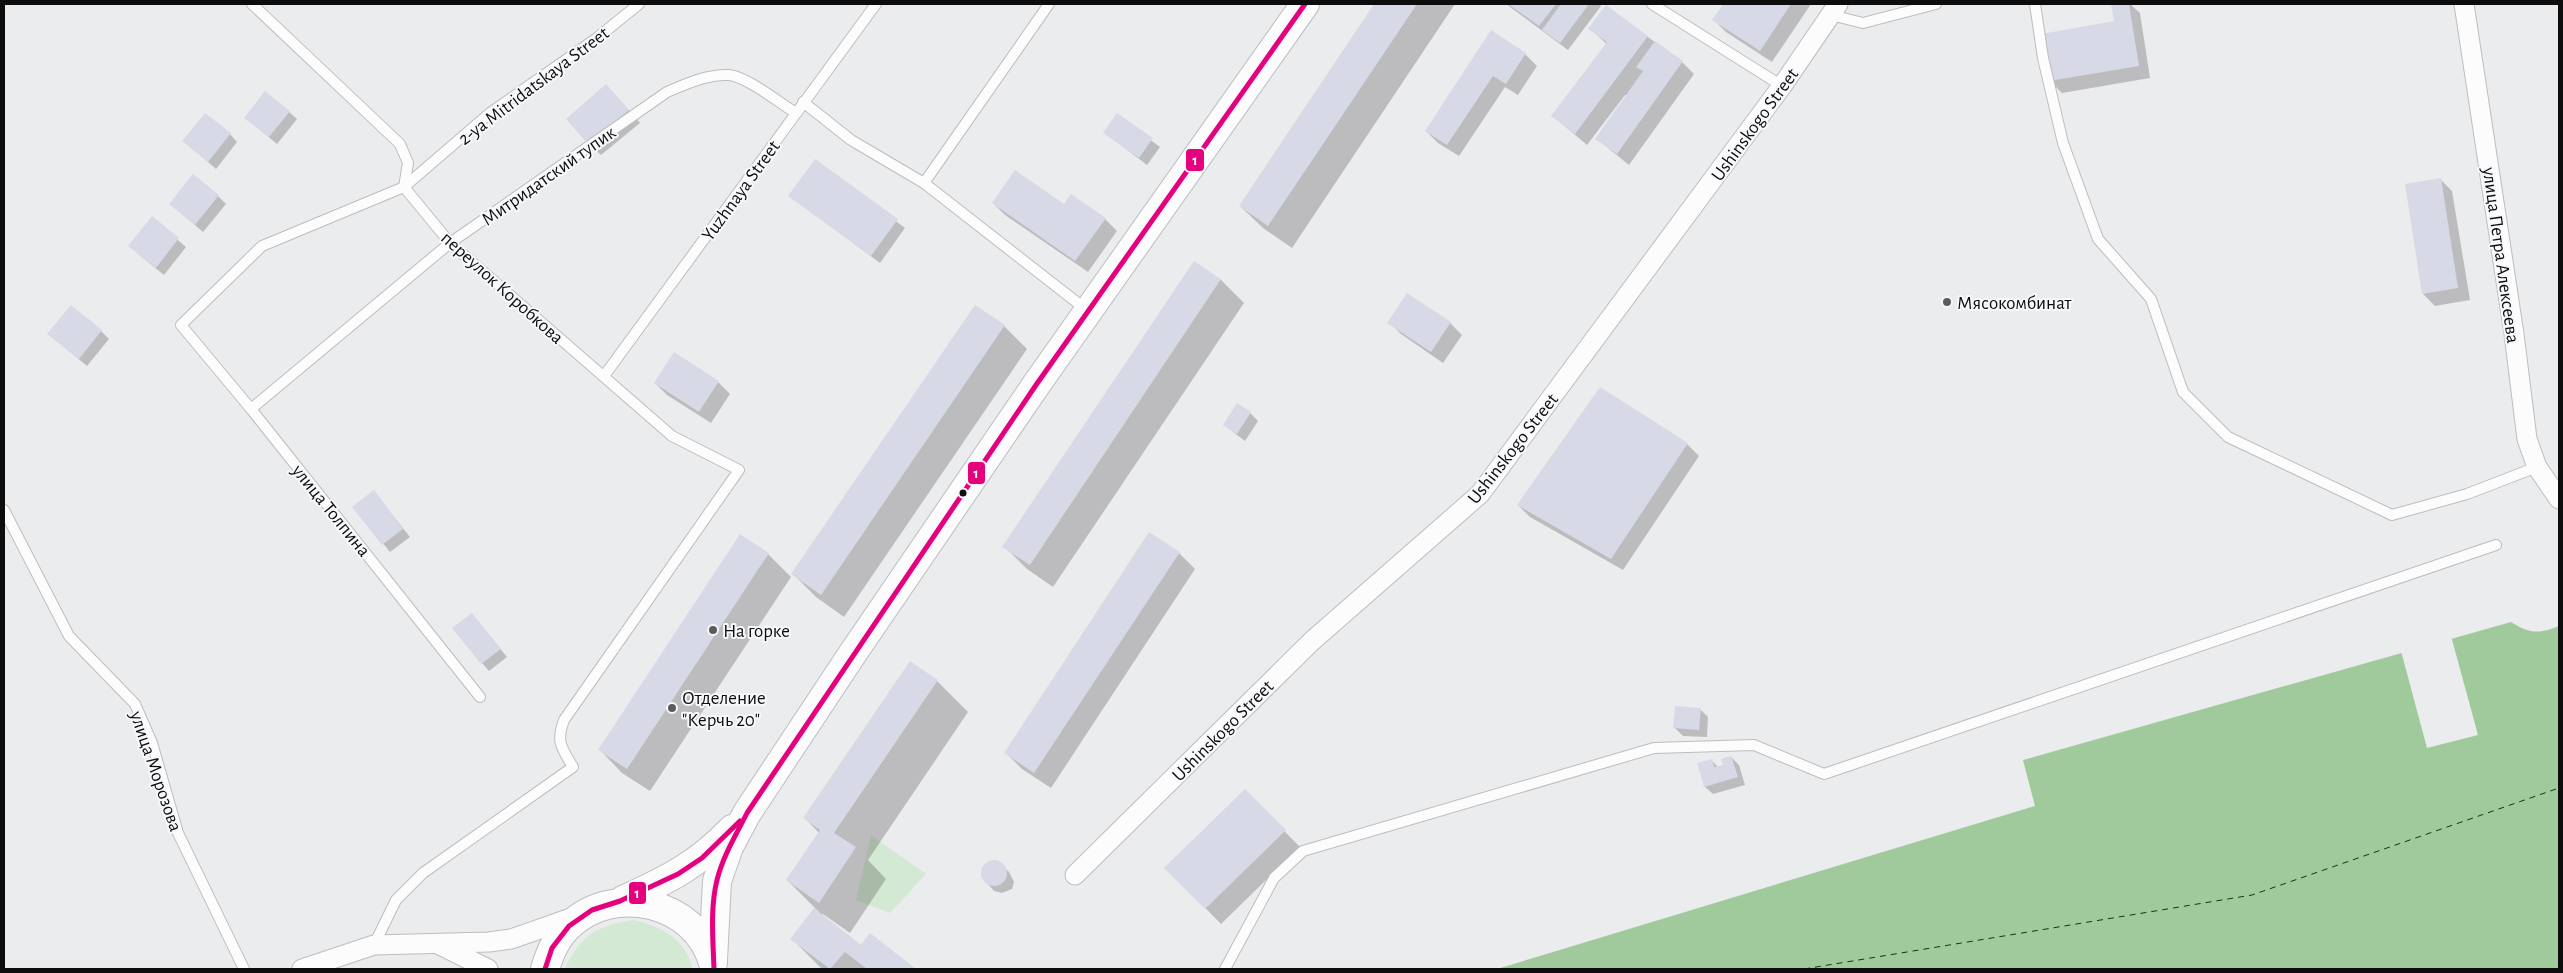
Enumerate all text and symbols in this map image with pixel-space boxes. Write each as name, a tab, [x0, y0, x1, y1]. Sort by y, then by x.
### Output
street label: 2-ya Mitridatskaya Street	[455, 24, 613, 149]
street label: Ushinskogo Street	[1708, 65, 1802, 185]
street label: Митридатский тупик	[478, 123, 620, 230]
street label: Yuzhnaya Street	[699, 137, 784, 245]
line badge: 1	[1185, 148, 1205, 172]
text: 1	[1192, 154, 1198, 168]
street label: улица Петра Алексеева	[2479, 165, 2522, 345]
street label: переулок Коробкова	[437, 228, 567, 348]
place label: Мясокомбинат	[1957, 294, 2072, 313]
marker: Мясокомбинат	[1941, 296, 1953, 308]
street label: Ushinskogo Street	[1464, 390, 1562, 508]
street label: улица Толпина	[288, 461, 374, 561]
line badge: 1	[967, 461, 986, 485]
text: 1	[973, 467, 979, 481]
unlabelled marker	[958, 488, 968, 498]
place label: На горке	[723, 622, 790, 641]
marker: На горке	[707, 624, 719, 636]
street label: Ushinskogo Street	[1169, 677, 1277, 785]
place label: Отделение "Керчь 20"	[682, 689, 766, 730]
marker: Отделение "Керчь 20"	[666, 702, 678, 714]
street label: улица Морозова	[126, 708, 185, 834]
line badge: 1	[628, 881, 647, 905]
text: 1	[634, 887, 640, 901]

